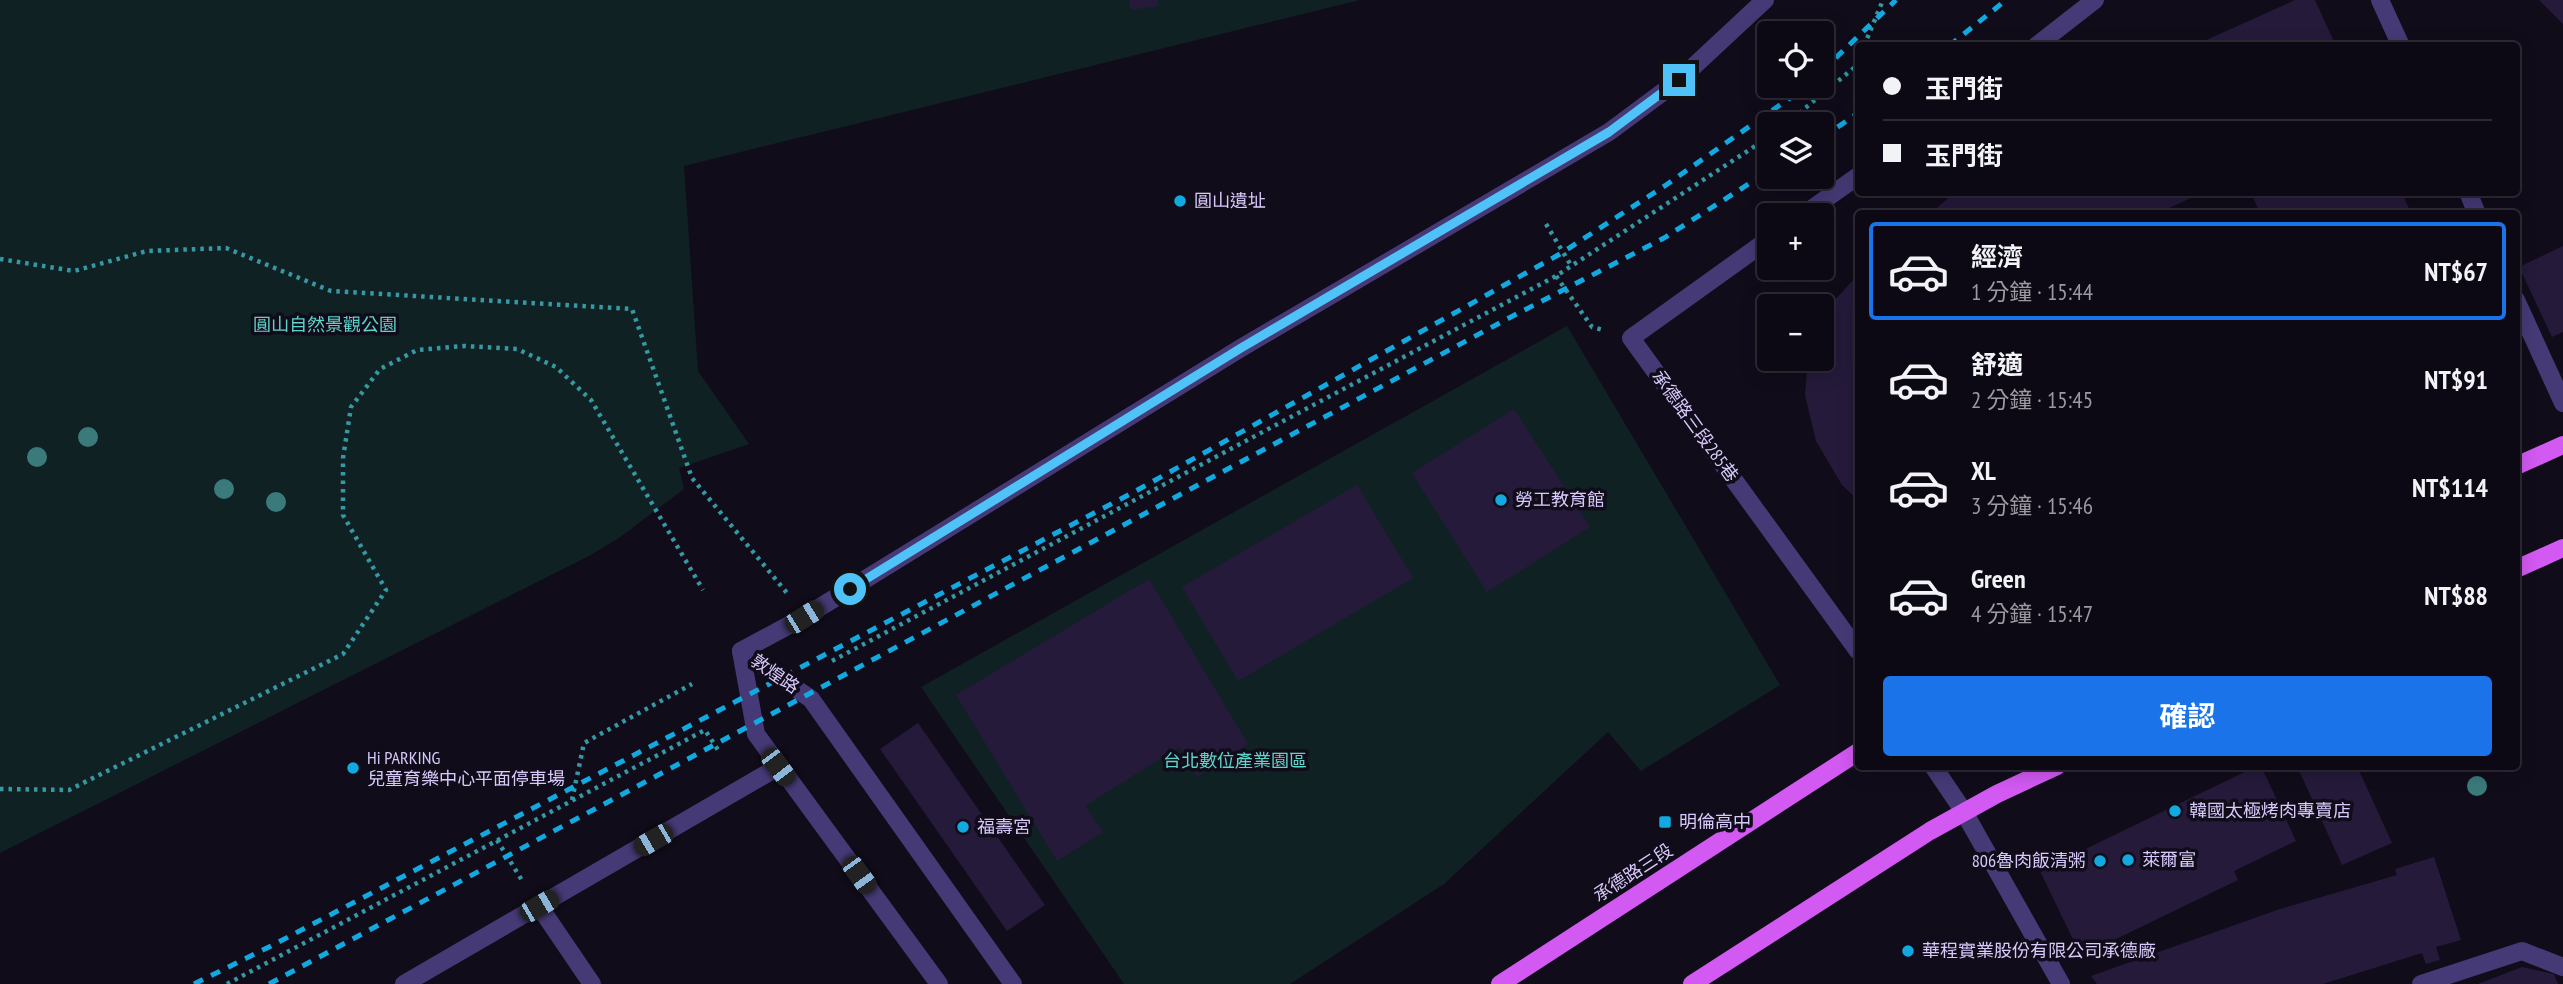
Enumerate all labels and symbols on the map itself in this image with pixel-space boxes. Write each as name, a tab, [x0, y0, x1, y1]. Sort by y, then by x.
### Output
route end	[1663, 64, 1695, 96]
place label: 圓山遺址	[1194, 189, 1266, 212]
marker: 圓山遺址	[1172, 193, 1188, 209]
park label: 圓山自然景觀公園	[253, 313, 397, 336]
street label: 承德路三段285巷	[1647, 365, 1744, 486]
place label: 勞工教育館	[1515, 488, 1605, 511]
marker: 勞工教育館	[1493, 492, 1509, 508]
route start	[834, 573, 866, 605]
car	[781, 597, 828, 637]
street label: 敦煌路	[747, 649, 804, 698]
car	[757, 744, 800, 790]
place label: Hi PARKING 兒童育樂中心平面停車場	[367, 746, 565, 790]
park label: 台北數位產業園區	[1163, 749, 1307, 772]
marker: Hi PARKING 兒童育樂中心平面停車場	[345, 760, 361, 776]
place label: 韓國太極烤肉專賣店	[2189, 799, 2351, 822]
marker: 韓國太極烤肉專賣店	[2167, 803, 2183, 819]
place label: 明倫高中	[1679, 810, 1751, 833]
marker: 明倫高中	[1657, 814, 1673, 830]
place label: 福壽宮	[977, 815, 1031, 838]
marker: 福壽宮	[955, 819, 971, 835]
car	[630, 820, 677, 860]
street label: 承德路三段	[1589, 838, 1677, 907]
place label: 萊爾富	[2142, 848, 2196, 871]
place label: 806魯肉飯清粥	[1972, 849, 2086, 872]
car	[839, 852, 880, 898]
marker: 萊爾富	[2120, 852, 2136, 868]
marker: 806魯肉飯清粥	[2092, 853, 2108, 869]
car	[516, 886, 563, 926]
place label: 華程實業股份有限公司承德廠	[1922, 939, 2156, 962]
marker: 華程實業股份有限公司承德廠	[1900, 943, 1916, 959]

